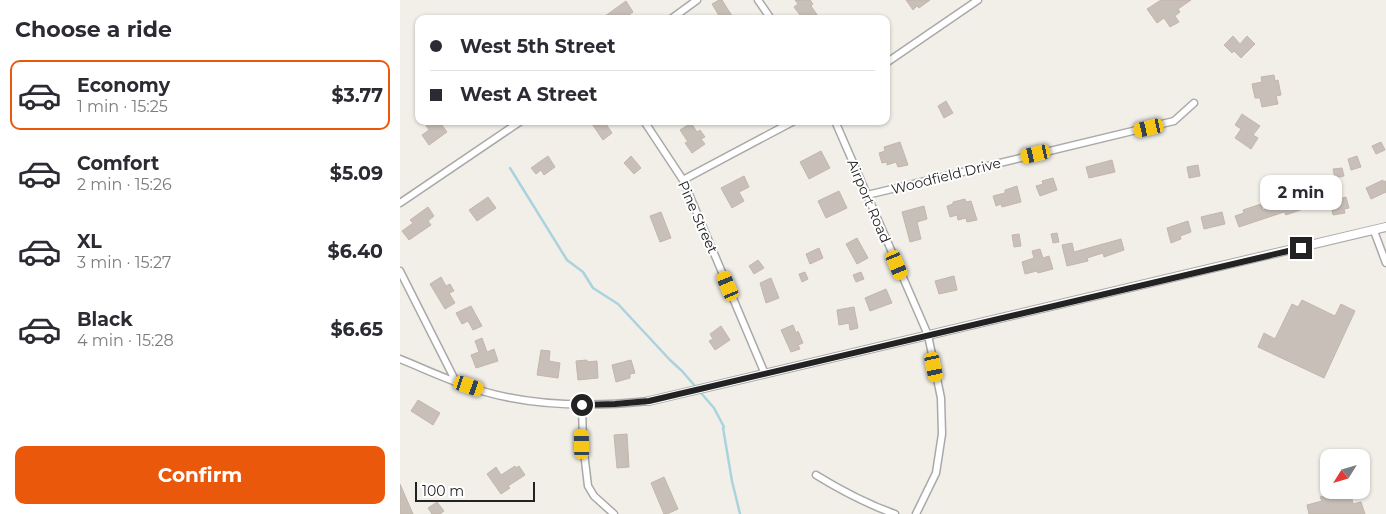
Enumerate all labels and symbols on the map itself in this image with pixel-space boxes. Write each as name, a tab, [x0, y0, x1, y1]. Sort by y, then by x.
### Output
car	[1132, 117, 1165, 139]
car	[1019, 143, 1052, 165]
street label: Woodfield Drive	[889, 154, 1003, 198]
street label: Airport Road	[843, 156, 895, 246]
callout: 2 min	[1260, 176, 1342, 210]
street label: Pine Street	[674, 178, 722, 256]
route end	[1290, 237, 1312, 259]
car	[884, 248, 909, 282]
car	[715, 269, 740, 303]
car	[923, 351, 944, 383]
car	[452, 374, 485, 398]
route start	[571, 394, 593, 416]
car	[574, 429, 589, 459]
north arrow	[1320, 449, 1370, 499]
scale bar	[415, 479, 535, 502]

